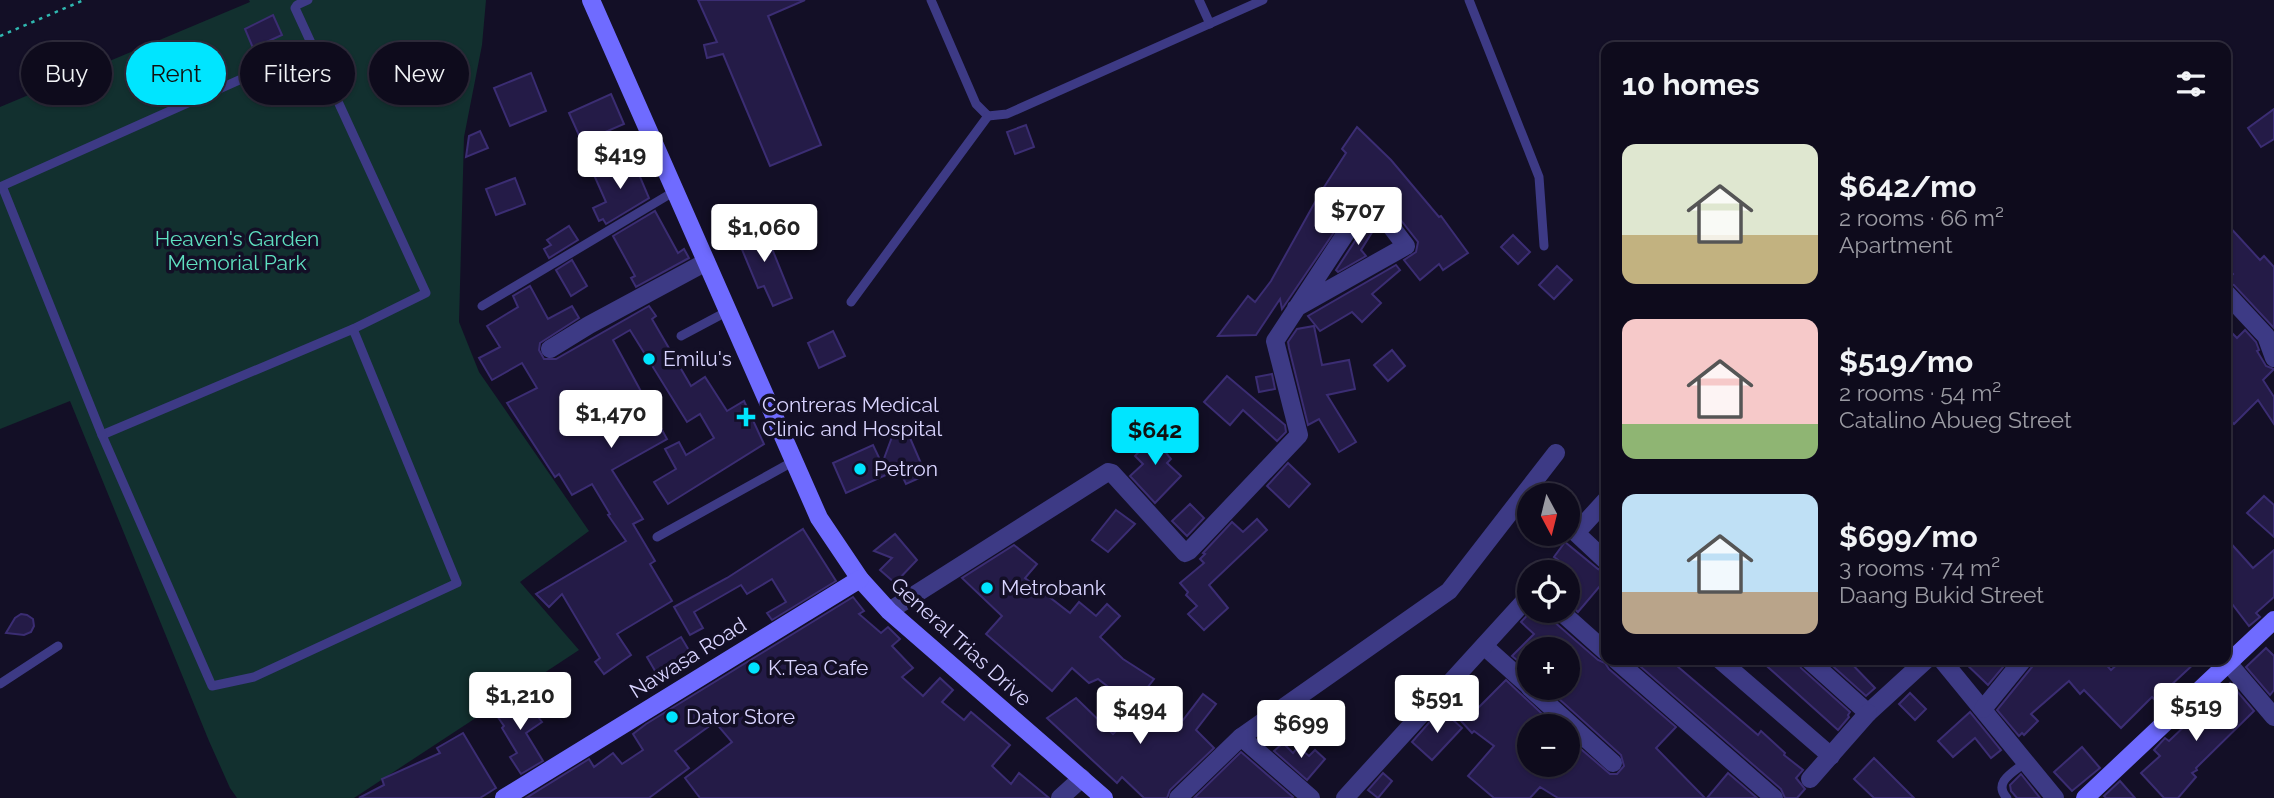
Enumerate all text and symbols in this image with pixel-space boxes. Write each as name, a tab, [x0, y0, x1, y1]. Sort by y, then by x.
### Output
chip: Buy	[21, 42, 112, 105]
chip: Rent	[126, 42, 226, 105]
chip: Filters	[240, 42, 355, 105]
chip: New	[369, 42, 469, 105]
icon: filters	[2172, 65, 2210, 103]
text: 10 homes	[1622, 67, 1759, 102]
pin: $419	[579, 132, 661, 191]
text: $419	[594, 140, 646, 167]
text: $642/mo	[1839, 169, 1976, 204]
icon: home	[1678, 172, 1762, 256]
pin: $707	[1317, 188, 1399, 247]
text: $707	[1331, 196, 1385, 223]
pin: $1,060	[707, 204, 821, 264]
text: 2 rooms · 66 m²	[1839, 204, 2004, 231]
text: $1,060	[727, 213, 801, 240]
park label: Heaven's Garden Memorial Park	[155, 226, 319, 275]
text: Apartment	[1839, 231, 1953, 258]
text: $519/mo	[1839, 344, 1973, 379]
place label: Emilu's	[663, 346, 732, 371]
icon: home	[1678, 347, 1762, 431]
marker: Emilu's	[641, 351, 657, 367]
text: 2 rooms · 54 m²	[1839, 379, 2001, 406]
pin: $1,470	[554, 391, 668, 450]
place label: Contreras Medical Clinic and Hospital	[762, 392, 942, 441]
text: $1,470	[575, 399, 647, 426]
text: Catalino Abueg Street	[1839, 406, 2072, 433]
marker: Contreras Medical Clinic and Hospital	[736, 407, 756, 427]
pin: $642	[1114, 407, 1196, 467]
text: $642	[1128, 416, 1182, 443]
place label: Petron	[874, 456, 938, 481]
marker: Petron	[852, 461, 868, 477]
north arrow	[1517, 483, 1580, 546]
map controls	[1517, 483, 1580, 777]
text: $699/mo	[1839, 519, 1978, 554]
icon: home	[1678, 522, 1762, 606]
text: 3 rooms · 74 m²	[1839, 554, 2000, 581]
button: locate	[1517, 560, 1580, 623]
street label: General Trias Drive	[886, 572, 1037, 711]
place label: Metrobank	[1001, 575, 1106, 600]
marker: Metrobank	[979, 580, 995, 596]
text: Daang Bukid Street	[1839, 581, 2044, 608]
street label: Nawasa Road	[625, 612, 751, 703]
button: +	[1517, 637, 1580, 700]
place label: K.Tea Cafe	[768, 655, 868, 680]
marker: K.Tea Cafe	[746, 660, 762, 676]
pin: $1,210	[463, 672, 577, 732]
pin: $591	[1396, 676, 1478, 735]
text: $1,210	[485, 681, 555, 708]
text: $591	[1411, 684, 1463, 711]
pin: $519	[2155, 684, 2237, 743]
pin: $494	[1099, 686, 1181, 746]
text: $519	[2170, 692, 2222, 719]
text: $494	[1113, 695, 1167, 722]
pin: $699	[1260, 700, 1342, 760]
place label: Dator Store	[686, 704, 795, 729]
marker: Dator Store	[664, 709, 680, 725]
text: $699	[1273, 709, 1329, 736]
button: −	[1517, 714, 1580, 777]

